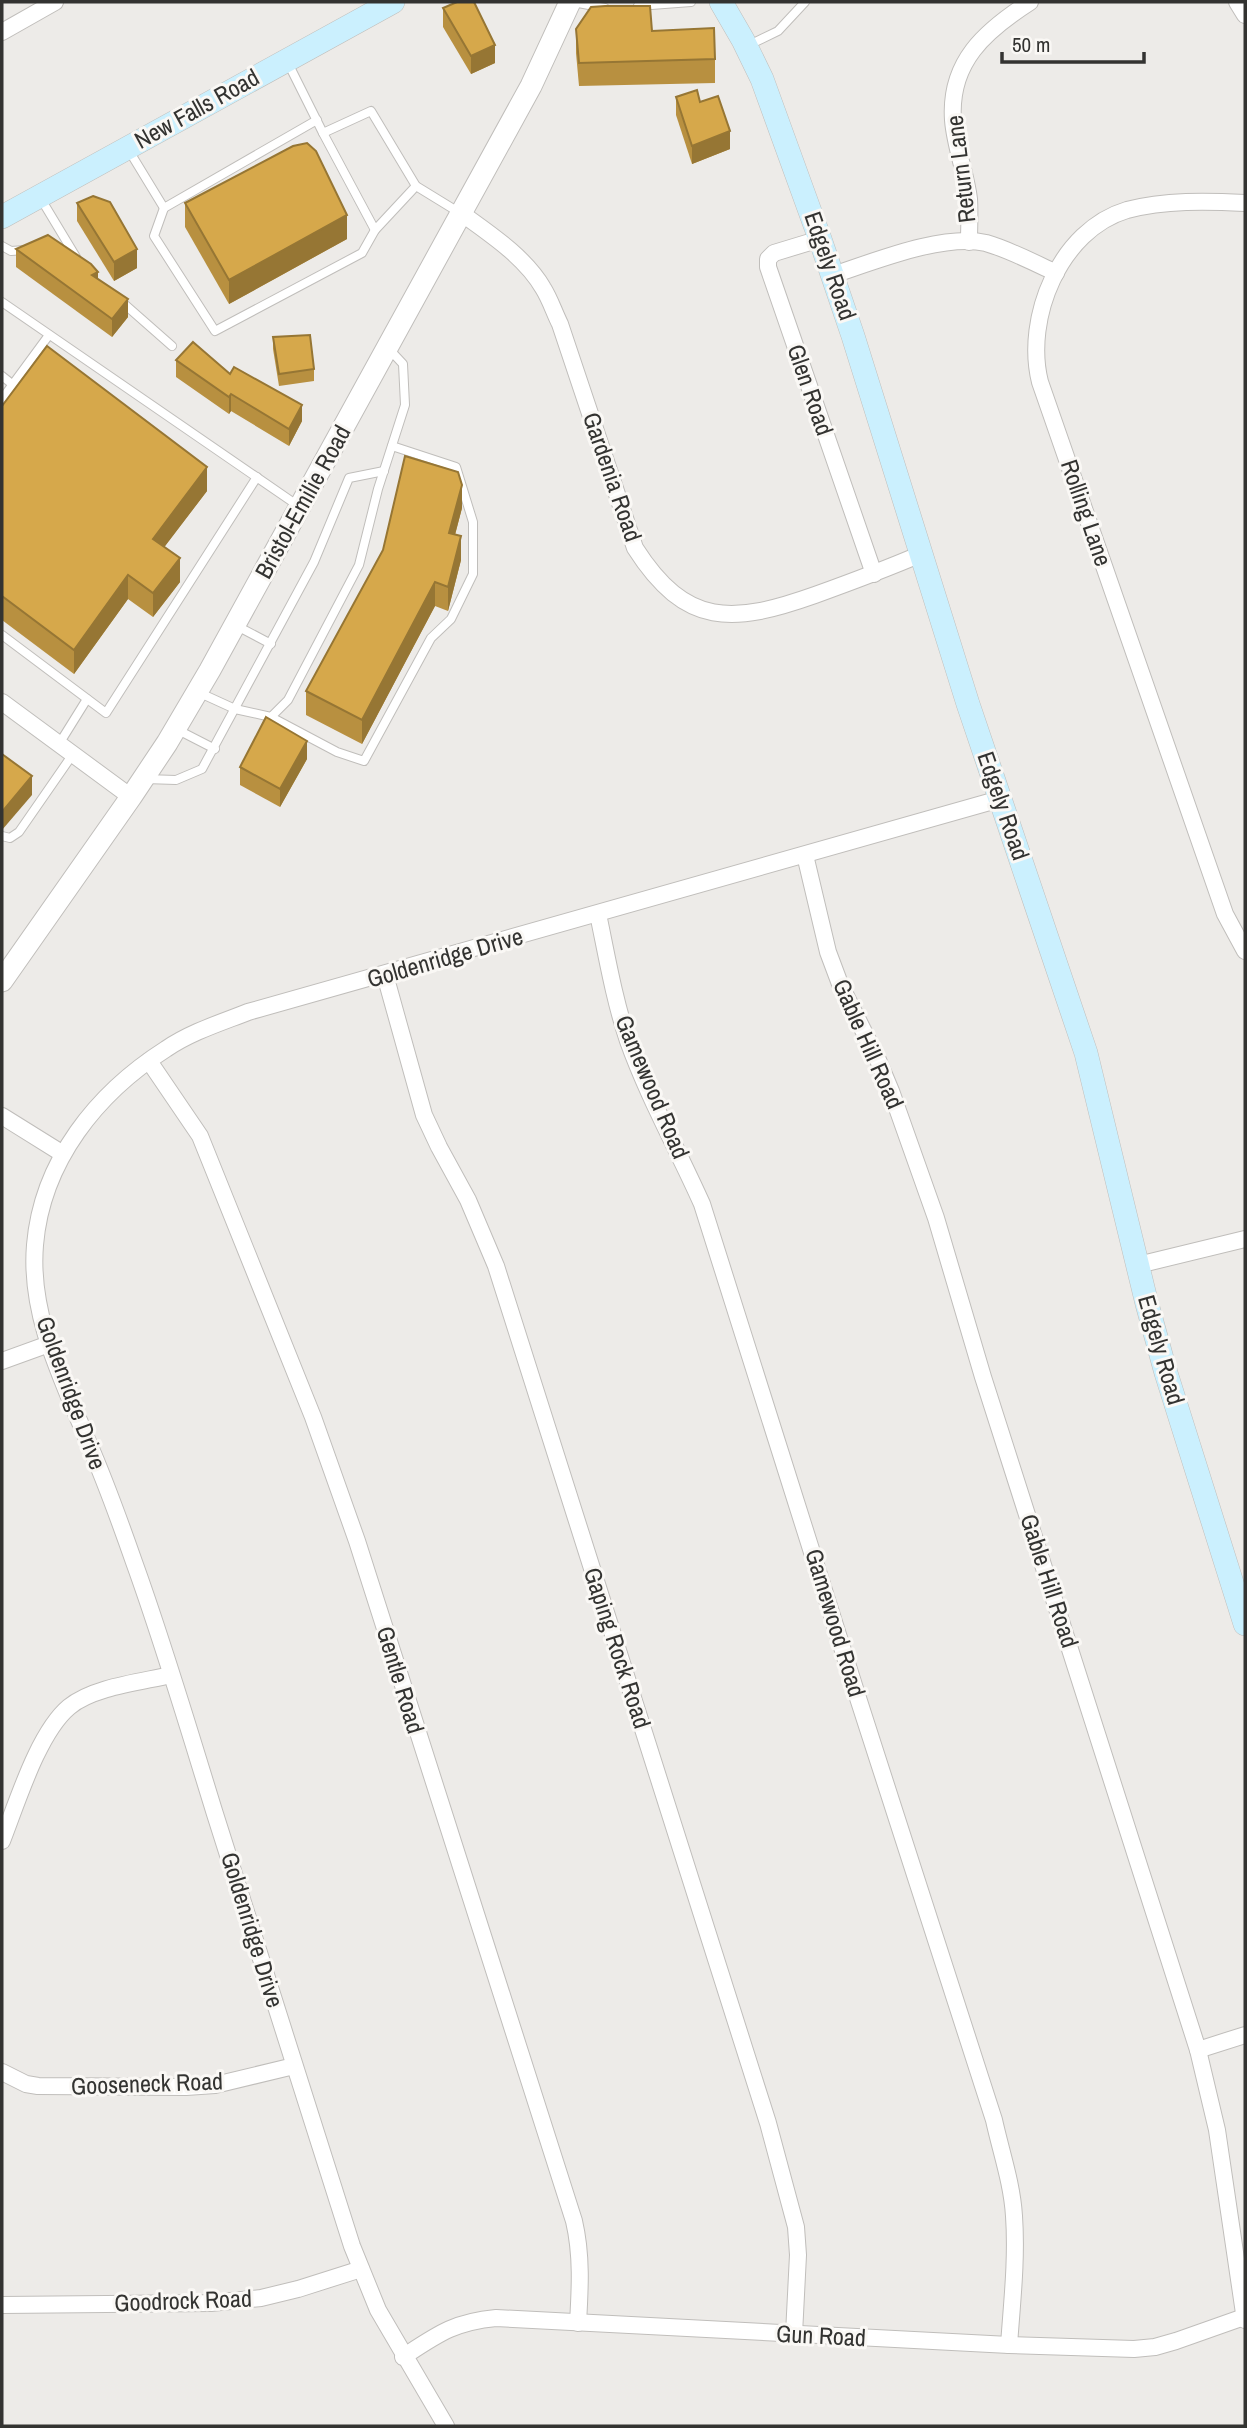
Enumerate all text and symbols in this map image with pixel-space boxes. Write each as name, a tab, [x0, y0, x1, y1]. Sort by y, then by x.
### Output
scale bar	[1002, 21, 1144, 65]
text: 50 m	[1012, 30, 1050, 59]
street label: New Falls Road	[128, 61, 265, 156]
street label: Return Lane	[938, 113, 982, 225]
street label: Edgely Road	[797, 207, 864, 324]
street label: Glen Road	[781, 340, 841, 439]
street label: Gardenia Road	[576, 408, 650, 546]
street label: Bristol-Emilie Road	[247, 419, 357, 584]
street label: Rolling Lane	[1054, 455, 1120, 570]
street label: Edgely Road	[970, 747, 1037, 864]
street label: Goldenridge Drive	[363, 919, 526, 995]
street label: Gable Hill Road	[826, 974, 912, 1114]
street label: Gamewood Road	[608, 1010, 698, 1163]
street label: Edgely Road	[1131, 1291, 1193, 1408]
street label: Goldenridge Drive	[29, 1312, 114, 1474]
street label: Gable Hill Road	[1013, 1510, 1087, 1652]
street label: Gamewood Road	[798, 1545, 874, 1701]
street label: Gaping Rock Road	[577, 1563, 659, 1732]
street label: Gentle Road	[370, 1622, 432, 1737]
street label: Goldenridge Drive	[214, 1848, 292, 2011]
street label: Gooseneck Road	[70, 2064, 224, 2102]
street label: Goodrock Road	[114, 2282, 252, 2318]
street label: Gun Road	[775, 2317, 867, 2353]

